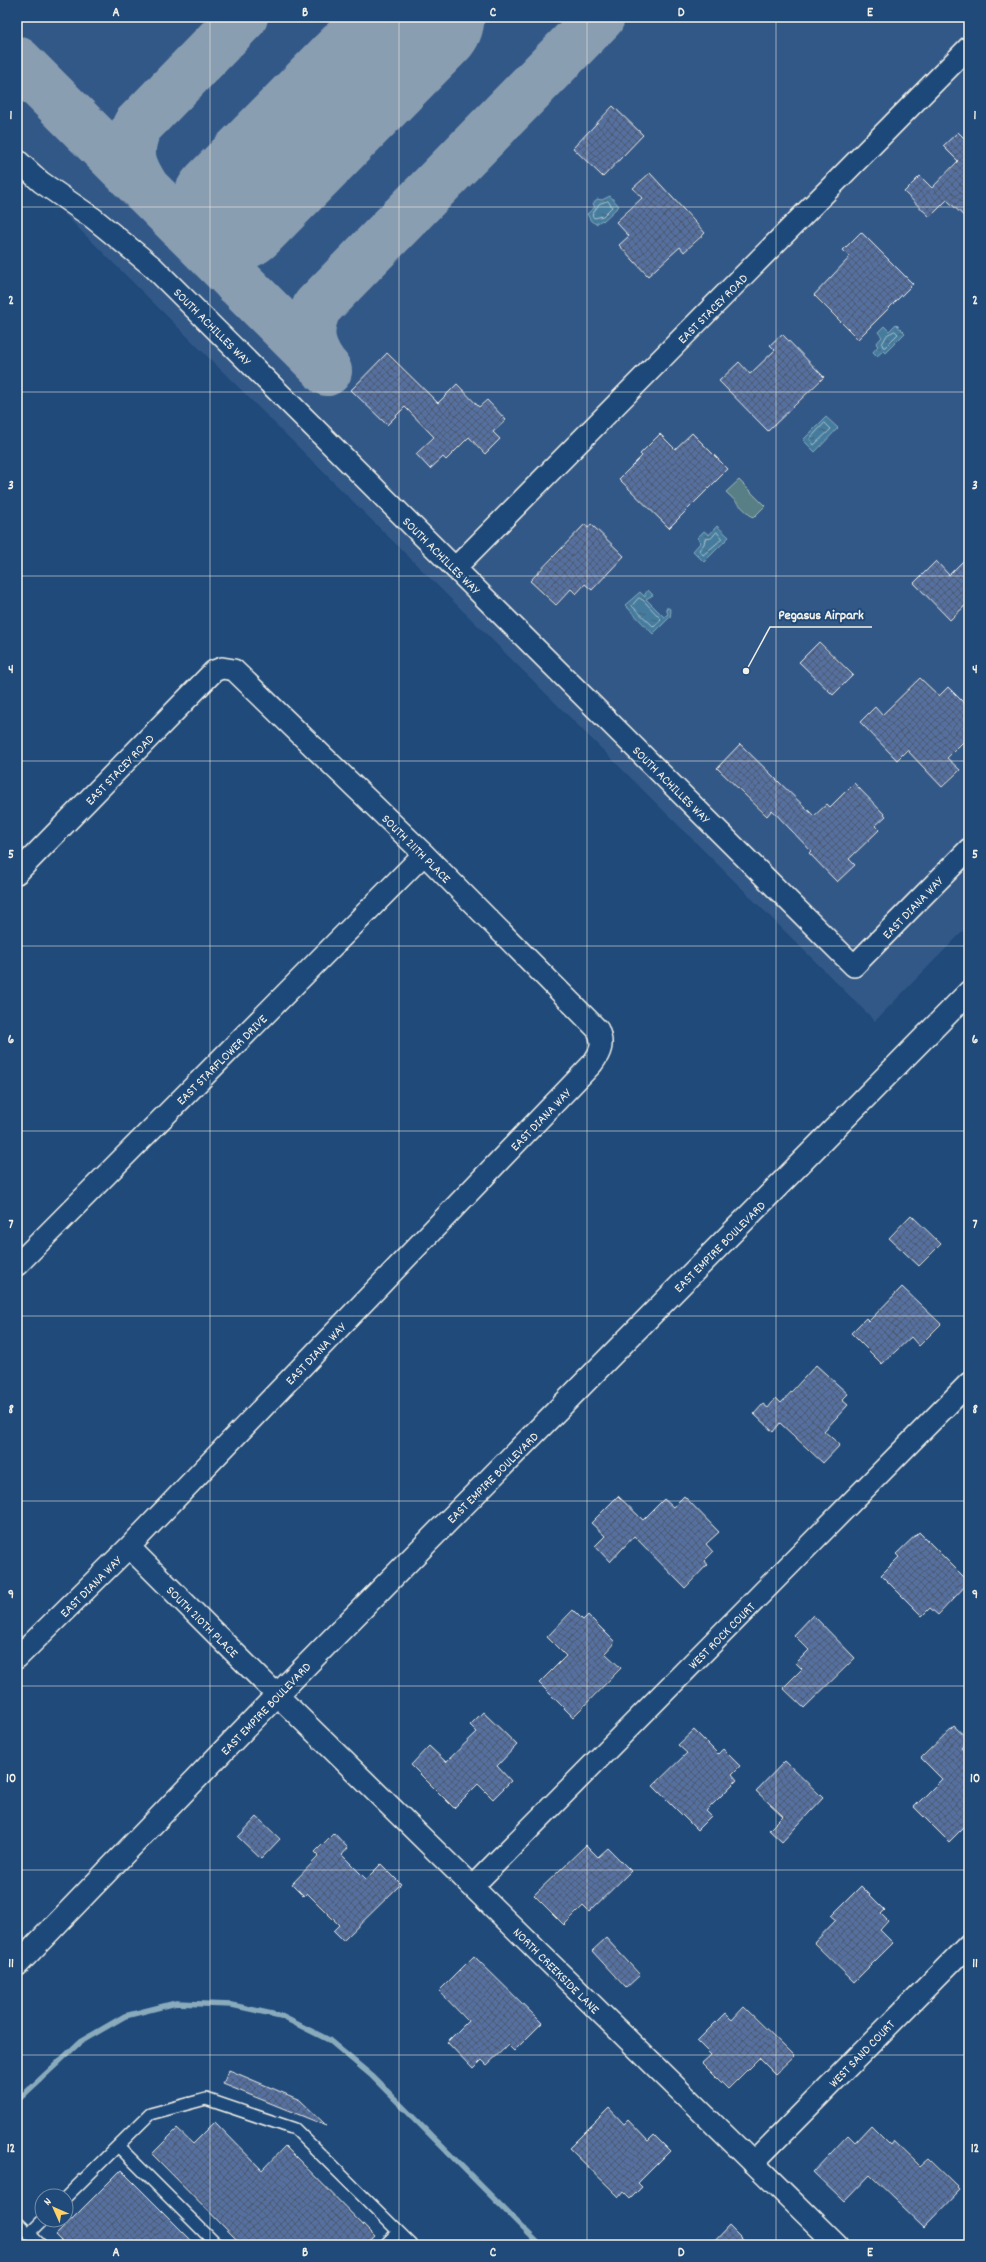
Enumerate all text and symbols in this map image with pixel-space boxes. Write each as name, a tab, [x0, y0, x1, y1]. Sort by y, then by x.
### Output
text: A	[112, 4, 120, 23]
text: B	[302, 4, 308, 23]
text: C	[490, 4, 497, 23]
text: D	[678, 4, 685, 23]
text: E	[867, 4, 874, 23]
text: 1	[10, 107, 13, 126]
text: 1	[974, 107, 977, 126]
street label: EAST STACEY ROAD	[674, 270, 753, 349]
street label: SOUTH ACHILLES WAY	[168, 285, 255, 372]
text: 2	[8, 292, 14, 311]
text: 2	[972, 292, 978, 311]
text: 3	[8, 477, 14, 496]
text: 3	[972, 477, 978, 496]
street label: SOUTH ACHILLES WAY	[397, 514, 484, 601]
callout: Pegasus Airpark	[770, 601, 872, 627]
text: Pegasus Airpark	[778, 606, 864, 626]
text: 4	[8, 661, 14, 680]
text: 4	[972, 661, 978, 680]
street label: EAST STACEY ROAD	[82, 731, 160, 811]
street label: SOUTH ACHILLES WAY	[627, 743, 714, 830]
street label: SOUTH 211TH PLACE	[376, 811, 454, 889]
text: 5	[8, 846, 14, 865]
text: 5	[972, 846, 978, 865]
street label: EAST DIANA WAY	[879, 872, 949, 944]
street label: EAST STARFLOWER DRIVE	[173, 1011, 273, 1111]
text: 6	[8, 1031, 15, 1050]
text: 6	[972, 1031, 979, 1050]
street label: EAST DIANA WAY	[507, 1084, 577, 1156]
street label: EAST EMPIRE BOULEVARD	[671, 1197, 771, 1298]
text: 7	[9, 1216, 14, 1235]
text: 7	[973, 1216, 978, 1235]
street label: EAST DIANA WAY	[282, 1318, 352, 1390]
text: 8	[8, 1401, 14, 1420]
text: 8	[972, 1401, 978, 1420]
street label: EAST EMPIRE BOULEVARD	[444, 1428, 544, 1529]
street label: EAST DIANA WAY	[57, 1552, 128, 1623]
street label: SOUTH 210TH PLACE	[161, 1582, 242, 1663]
text: 9	[8, 1586, 14, 1605]
text: 9	[972, 1586, 978, 1605]
street label: WEST ROCK COURT	[685, 1599, 761, 1675]
street label: EAST EMPIRE BOULEVARD	[217, 1659, 317, 1761]
text: 10	[6, 1770, 16, 1789]
text: 10	[970, 1770, 980, 1789]
street label: NORTH CREEKSIDE LANE	[508, 1924, 603, 2019]
text: 11	[8, 1955, 14, 1974]
text: 11	[972, 1955, 978, 1974]
street label: WEST SAND COURT	[825, 2017, 900, 2093]
text: 12	[7, 2140, 16, 2159]
text: 12	[971, 2140, 980, 2159]
north arrow	[34, 2188, 74, 2228]
text: N	[41, 2194, 56, 2210]
text: A	[112, 2244, 120, 2262]
text: B	[302, 2244, 308, 2262]
text: C	[490, 2244, 497, 2262]
text: D	[678, 2244, 685, 2262]
text: E	[867, 2244, 874, 2262]

